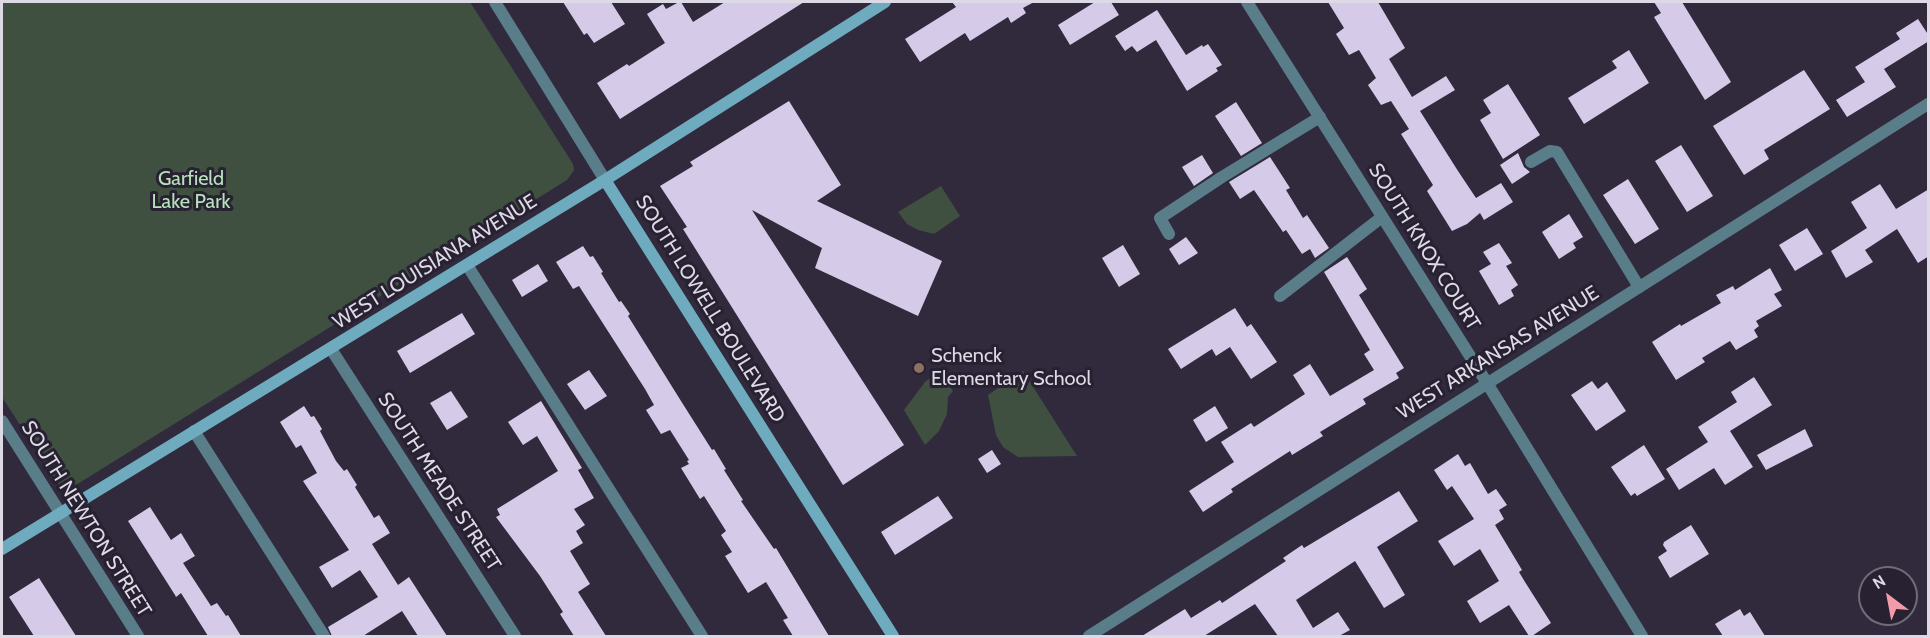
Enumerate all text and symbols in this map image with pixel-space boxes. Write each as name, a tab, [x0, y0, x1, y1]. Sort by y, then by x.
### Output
street label: SOUTH KNOX COURT	[1363, 159, 1485, 335]
park label: Garfield Lake Park	[152, 167, 230, 214]
street label: WEST LOUISIANA AVENUE	[329, 189, 541, 335]
street label: SOUTH LOWELL BOULEVARD	[630, 191, 790, 427]
street label: WEST ARKANSAS AVENUE	[1393, 281, 1603, 425]
place label: Schenck Elementary School	[931, 344, 1091, 391]
marker: Schenck Elementary School	[912, 361, 926, 375]
street label: SOUTH MEADE STREET	[372, 388, 506, 576]
street label: SOUTH NEWTON STREET	[16, 417, 156, 621]
north arrow	[1858, 566, 1918, 626]
text: N	[1869, 571, 1889, 593]

